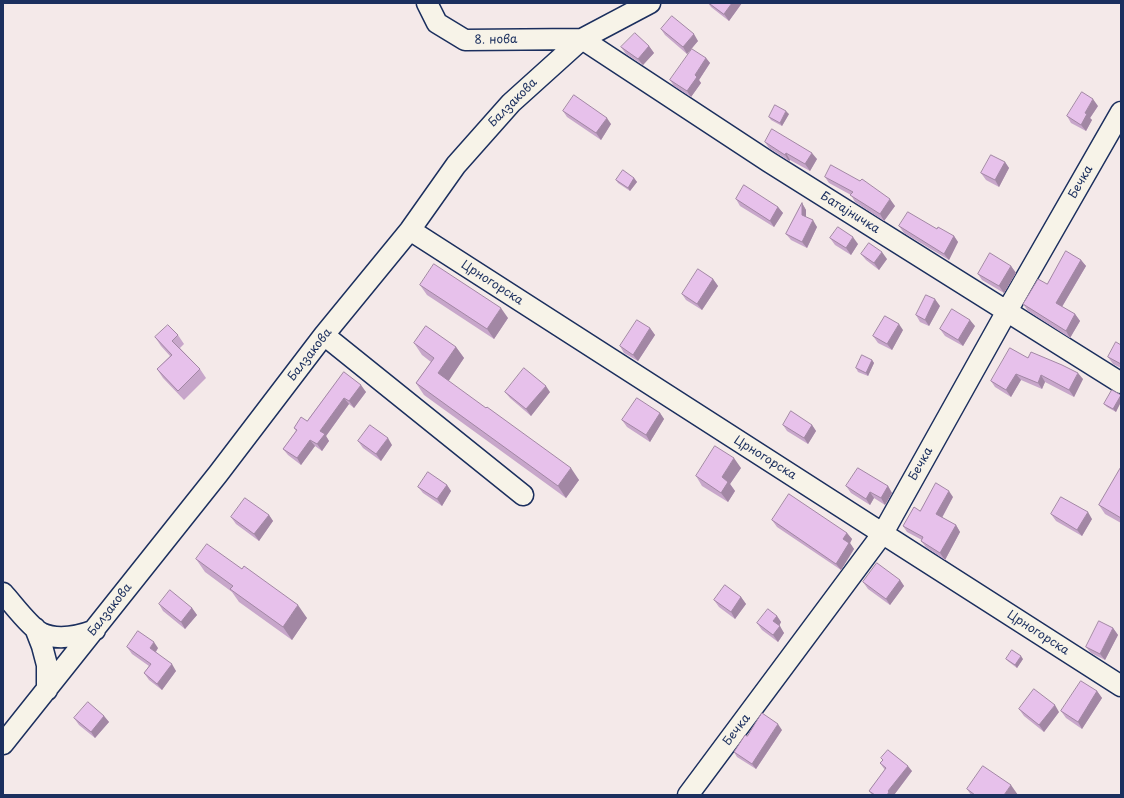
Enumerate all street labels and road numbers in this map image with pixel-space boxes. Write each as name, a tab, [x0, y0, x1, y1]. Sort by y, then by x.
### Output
street label: 8. нова	[474, 32, 518, 48]
street label: Балзакова	[486, 76, 540, 130]
street label: Бечка	[1066, 163, 1096, 201]
street label: Батајничка	[818, 189, 882, 237]
street label: Црногорска	[458, 258, 526, 308]
street label: Балзакова	[285, 326, 335, 384]
street label: Црногорска	[731, 433, 799, 483]
street label: Бечка	[906, 445, 936, 483]
street label: Балзакова	[85, 581, 135, 639]
street label: Црногорска	[1004, 608, 1072, 658]
street label: Бечка	[720, 711, 754, 749]

